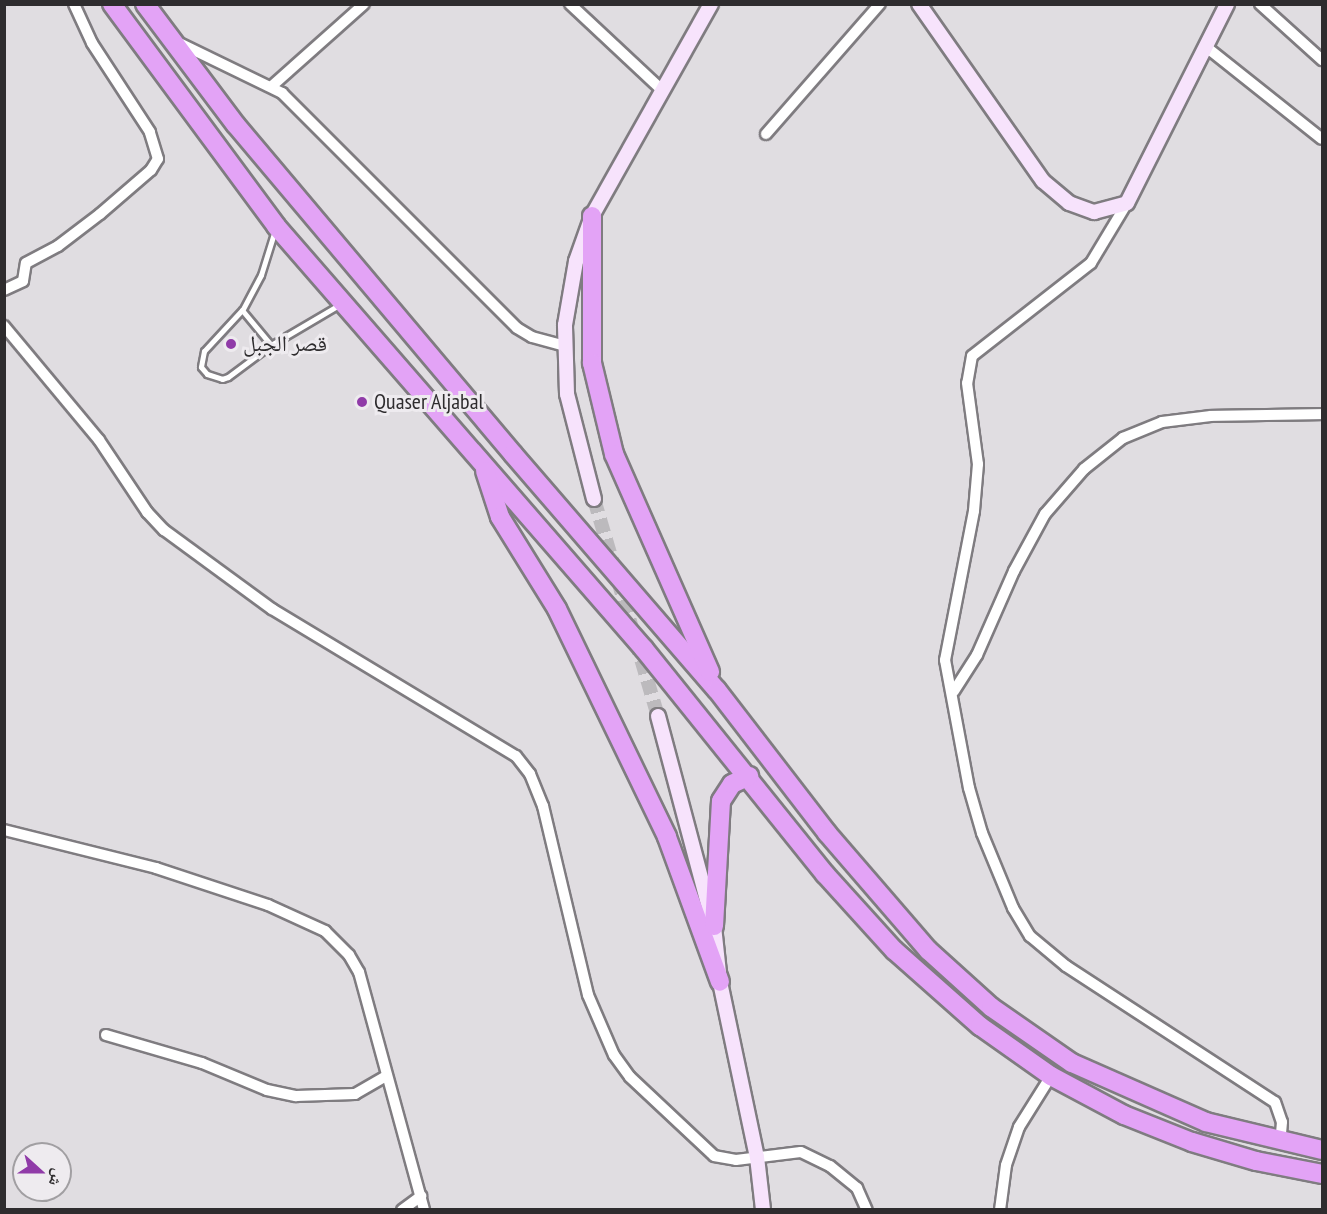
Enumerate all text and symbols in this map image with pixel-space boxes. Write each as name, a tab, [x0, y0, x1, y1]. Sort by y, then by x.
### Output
place label: قصر الجبل	[243, 331, 327, 357]
marker: قصر الجبل	[224, 337, 238, 351]
place label: Quaser Aljabal	[374, 389, 484, 415]
marker: Quaser Aljabal	[355, 395, 369, 409]
north arrow	[12, 1142, 72, 1202]
text: ش	[45, 1166, 69, 1189]

